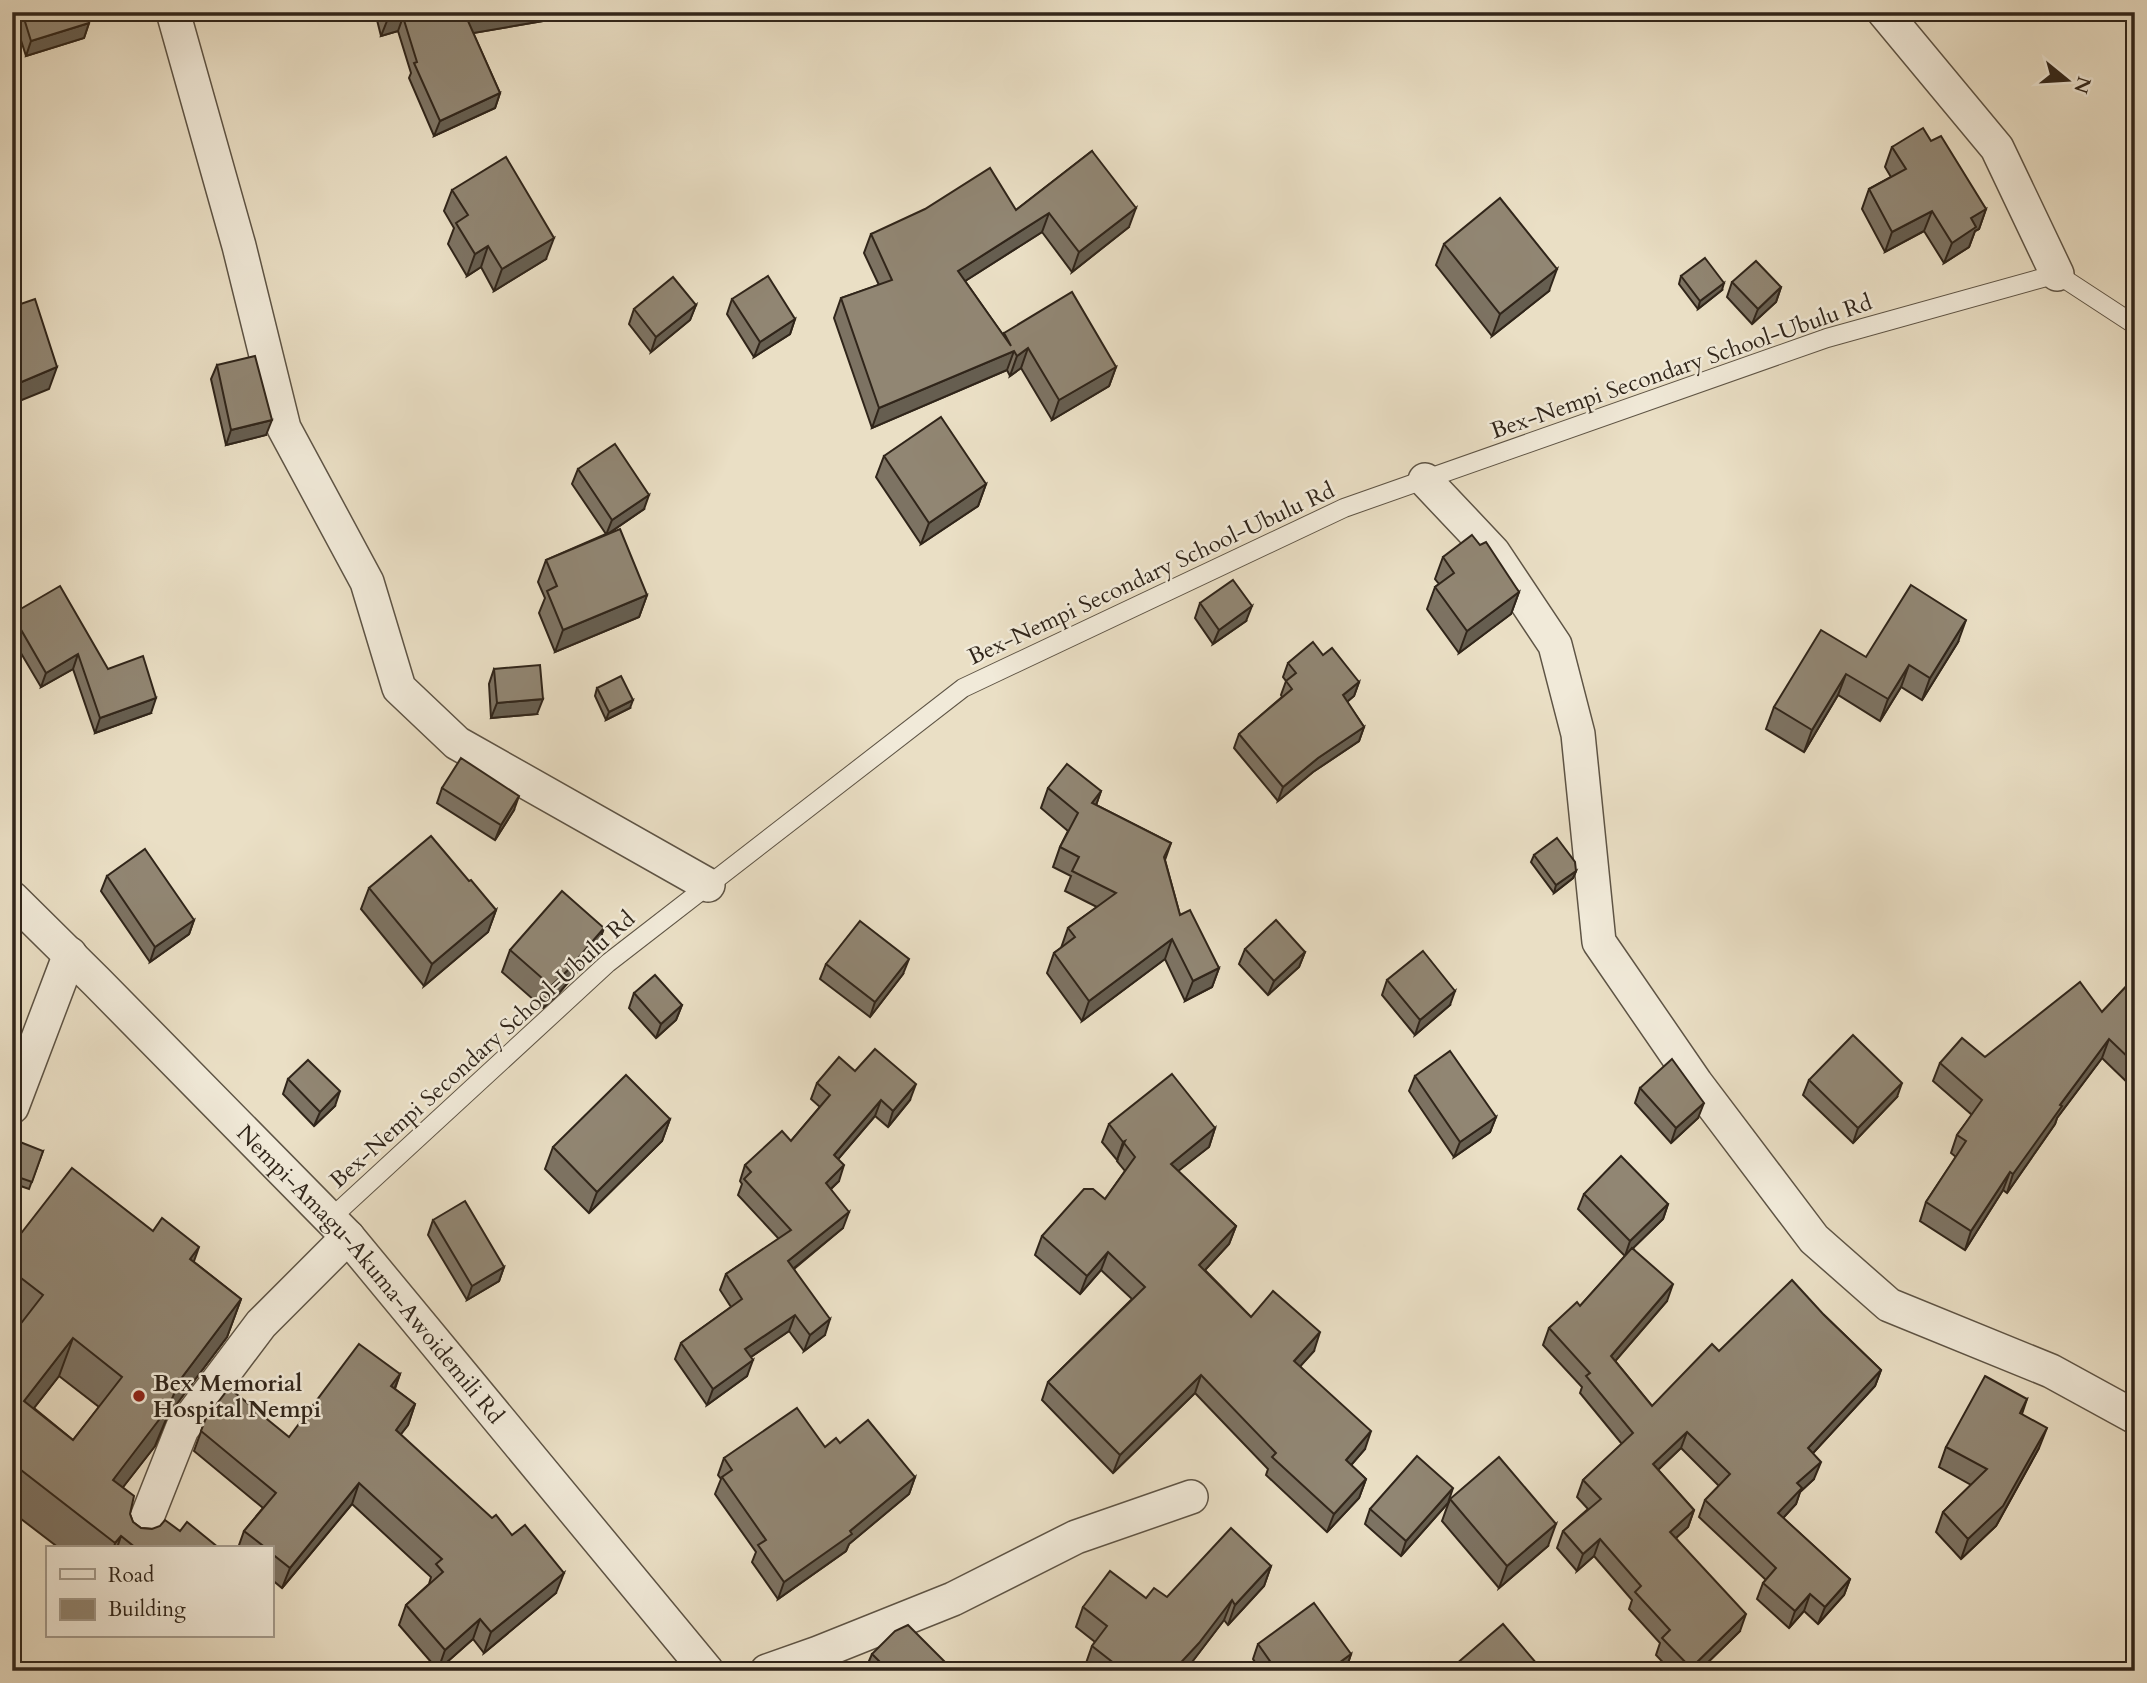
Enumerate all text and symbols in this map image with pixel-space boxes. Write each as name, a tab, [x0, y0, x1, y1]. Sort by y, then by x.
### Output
north arrow	[2032, 46, 2102, 116]
text: N	[2067, 73, 2097, 97]
street label: Bex-Nempi Secondary School-Ubulu Rd	[1486, 286, 1877, 446]
street label: Bex-Nempi Secondary School-Ubulu Rd	[963, 474, 1340, 672]
street label: Bex-Nempi Secondary School-Ubulu Rd	[323, 903, 642, 1195]
street label: Nempi-Amagu-Akuma-Awoidemili Rd	[230, 1118, 512, 1431]
place label: Bex Memorial Hospital Nempi	[153, 1368, 321, 1425]
marker: Bex Memorial Hospital Nempi	[131, 1388, 147, 1404]
legend	[46, 1546, 273, 1638]
text: Road	[108, 1561, 154, 1590]
text: Building	[108, 1595, 186, 1624]

